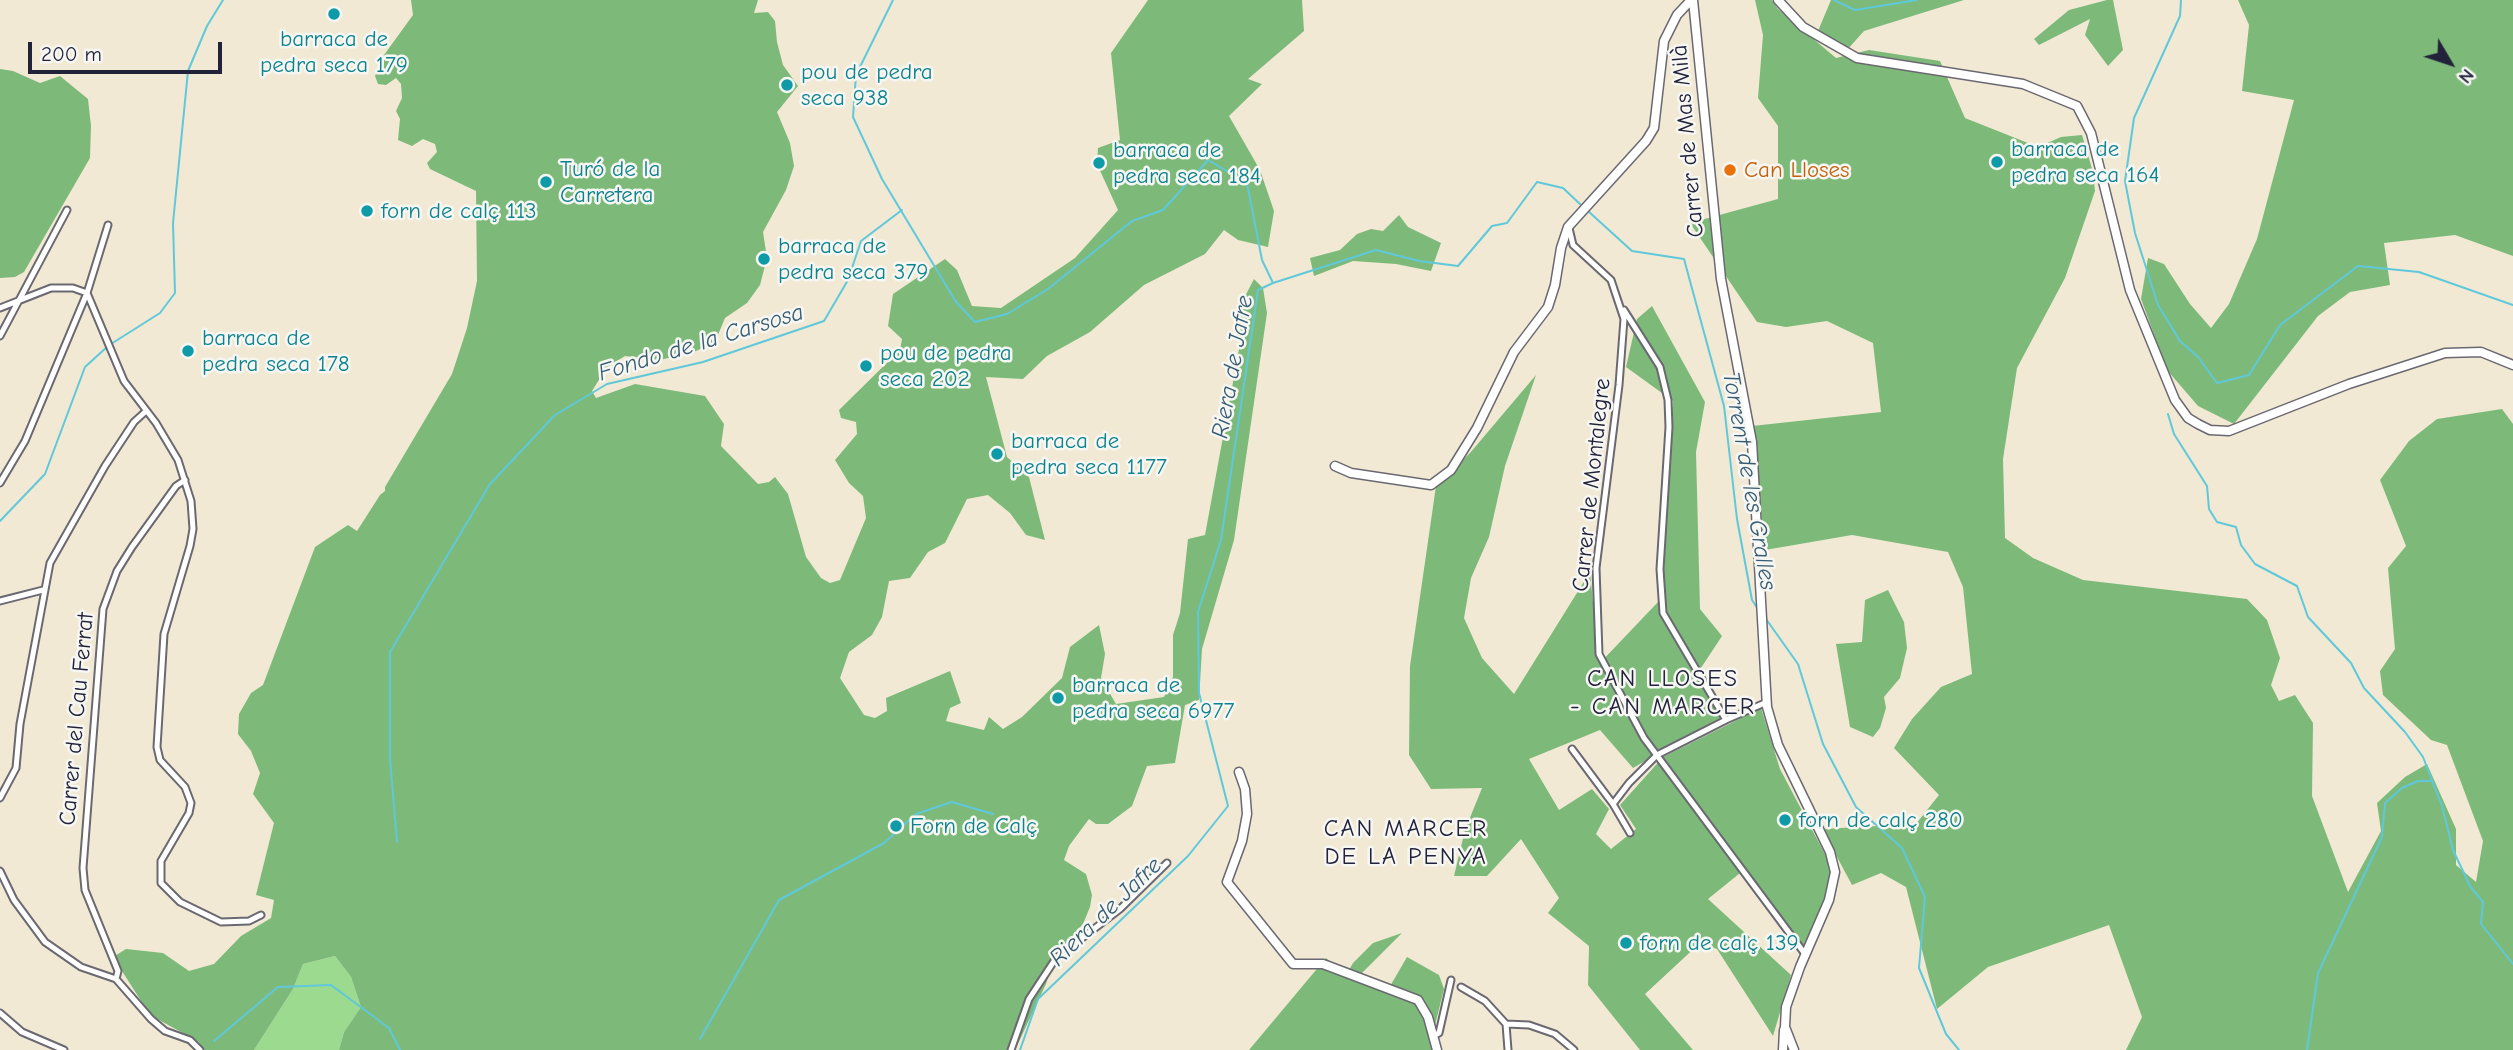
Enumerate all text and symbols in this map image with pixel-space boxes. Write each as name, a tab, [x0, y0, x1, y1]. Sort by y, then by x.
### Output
marker: barraca de pedra seca 179	[326, 6, 342, 22]
place label: barraca de pedra seca 179	[260, 25, 408, 79]
scale bar	[32, 28, 226, 72]
north arrow	[2415, 28, 2485, 98]
text: 200 m	[41, 42, 102, 66]
street label: Carrer de Mas Milà	[1666, 43, 1710, 239]
place label: pou de pedra seca 938	[801, 58, 933, 112]
text: N	[2454, 64, 2479, 88]
marker: pou de pedra seca 938	[779, 77, 795, 93]
place label: barraca de pedra seca 164	[2011, 135, 2160, 189]
place label: barraca de pedra seca 184	[1113, 136, 1261, 190]
marker: barraca de pedra seca 164	[1989, 154, 2005, 170]
place label: Turó de la Carretera	[560, 155, 660, 209]
marker: barraca de pedra seca 184	[1091, 155, 1107, 171]
place label: Can Lloses	[1744, 156, 1850, 184]
marker: Can Lloses	[1722, 162, 1738, 178]
marker: Turó de la Carretera	[538, 174, 554, 190]
place label: forn de calç 113	[381, 197, 537, 225]
marker: forn de calç 113	[359, 203, 375, 219]
place label: barraca de pedra seca 379	[778, 232, 928, 286]
marker: barraca de pedra seca 379	[756, 251, 772, 267]
water label: Riera de Jafre	[1206, 293, 1260, 441]
water label: Fondo de la Carsosa	[595, 298, 807, 388]
place label: barraca de pedra seca 178	[202, 324, 350, 378]
place label: pou de pedra seca 202	[880, 339, 1012, 393]
marker: barraca de pedra seca 178	[180, 343, 196, 359]
marker: pou de pedra seca 202	[858, 358, 874, 374]
water label: Torrent de les Gralles	[1716, 370, 1782, 592]
street label: Carrer de Montalegre	[1567, 377, 1617, 593]
place label: barraca de pedra seca 1177	[1011, 427, 1167, 481]
marker: barraca de pedra seca 1177	[989, 446, 1005, 462]
street label: Carrer del Cau Ferrat	[54, 611, 100, 827]
district label: CAN LLOSES - CAN MARCER	[1571, 665, 1755, 721]
place label: barraca de pedra seca 6977	[1072, 671, 1234, 725]
marker: barraca de pedra seca 6977	[1050, 690, 1066, 706]
place label: forn de calç 280	[1799, 806, 1963, 834]
place label: Forn de Calç	[910, 812, 1037, 840]
marker: forn de calç 280	[1777, 812, 1793, 828]
district label: CAN MARCER DE LA PENYA	[1325, 815, 1487, 871]
marker: Forn de Calç	[888, 818, 904, 834]
water label: Riera de Jafre	[1044, 851, 1168, 973]
place label: forn de calç 139	[1640, 929, 1799, 957]
marker: forn de calç 139	[1618, 935, 1634, 951]

